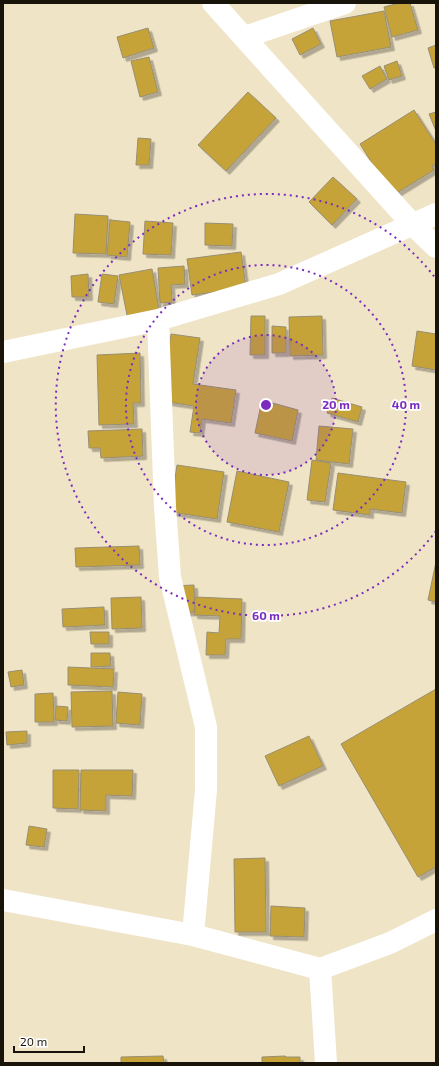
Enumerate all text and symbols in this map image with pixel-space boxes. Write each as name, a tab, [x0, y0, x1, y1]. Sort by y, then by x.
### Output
text: 20 m	[322, 397, 350, 411]
text: 40 m	[392, 397, 420, 411]
centre of rings	[259, 398, 273, 412]
text: 60 m	[252, 608, 280, 622]
scale bar	[14, 1028, 84, 1054]
text: 20 m	[20, 1034, 47, 1048]

